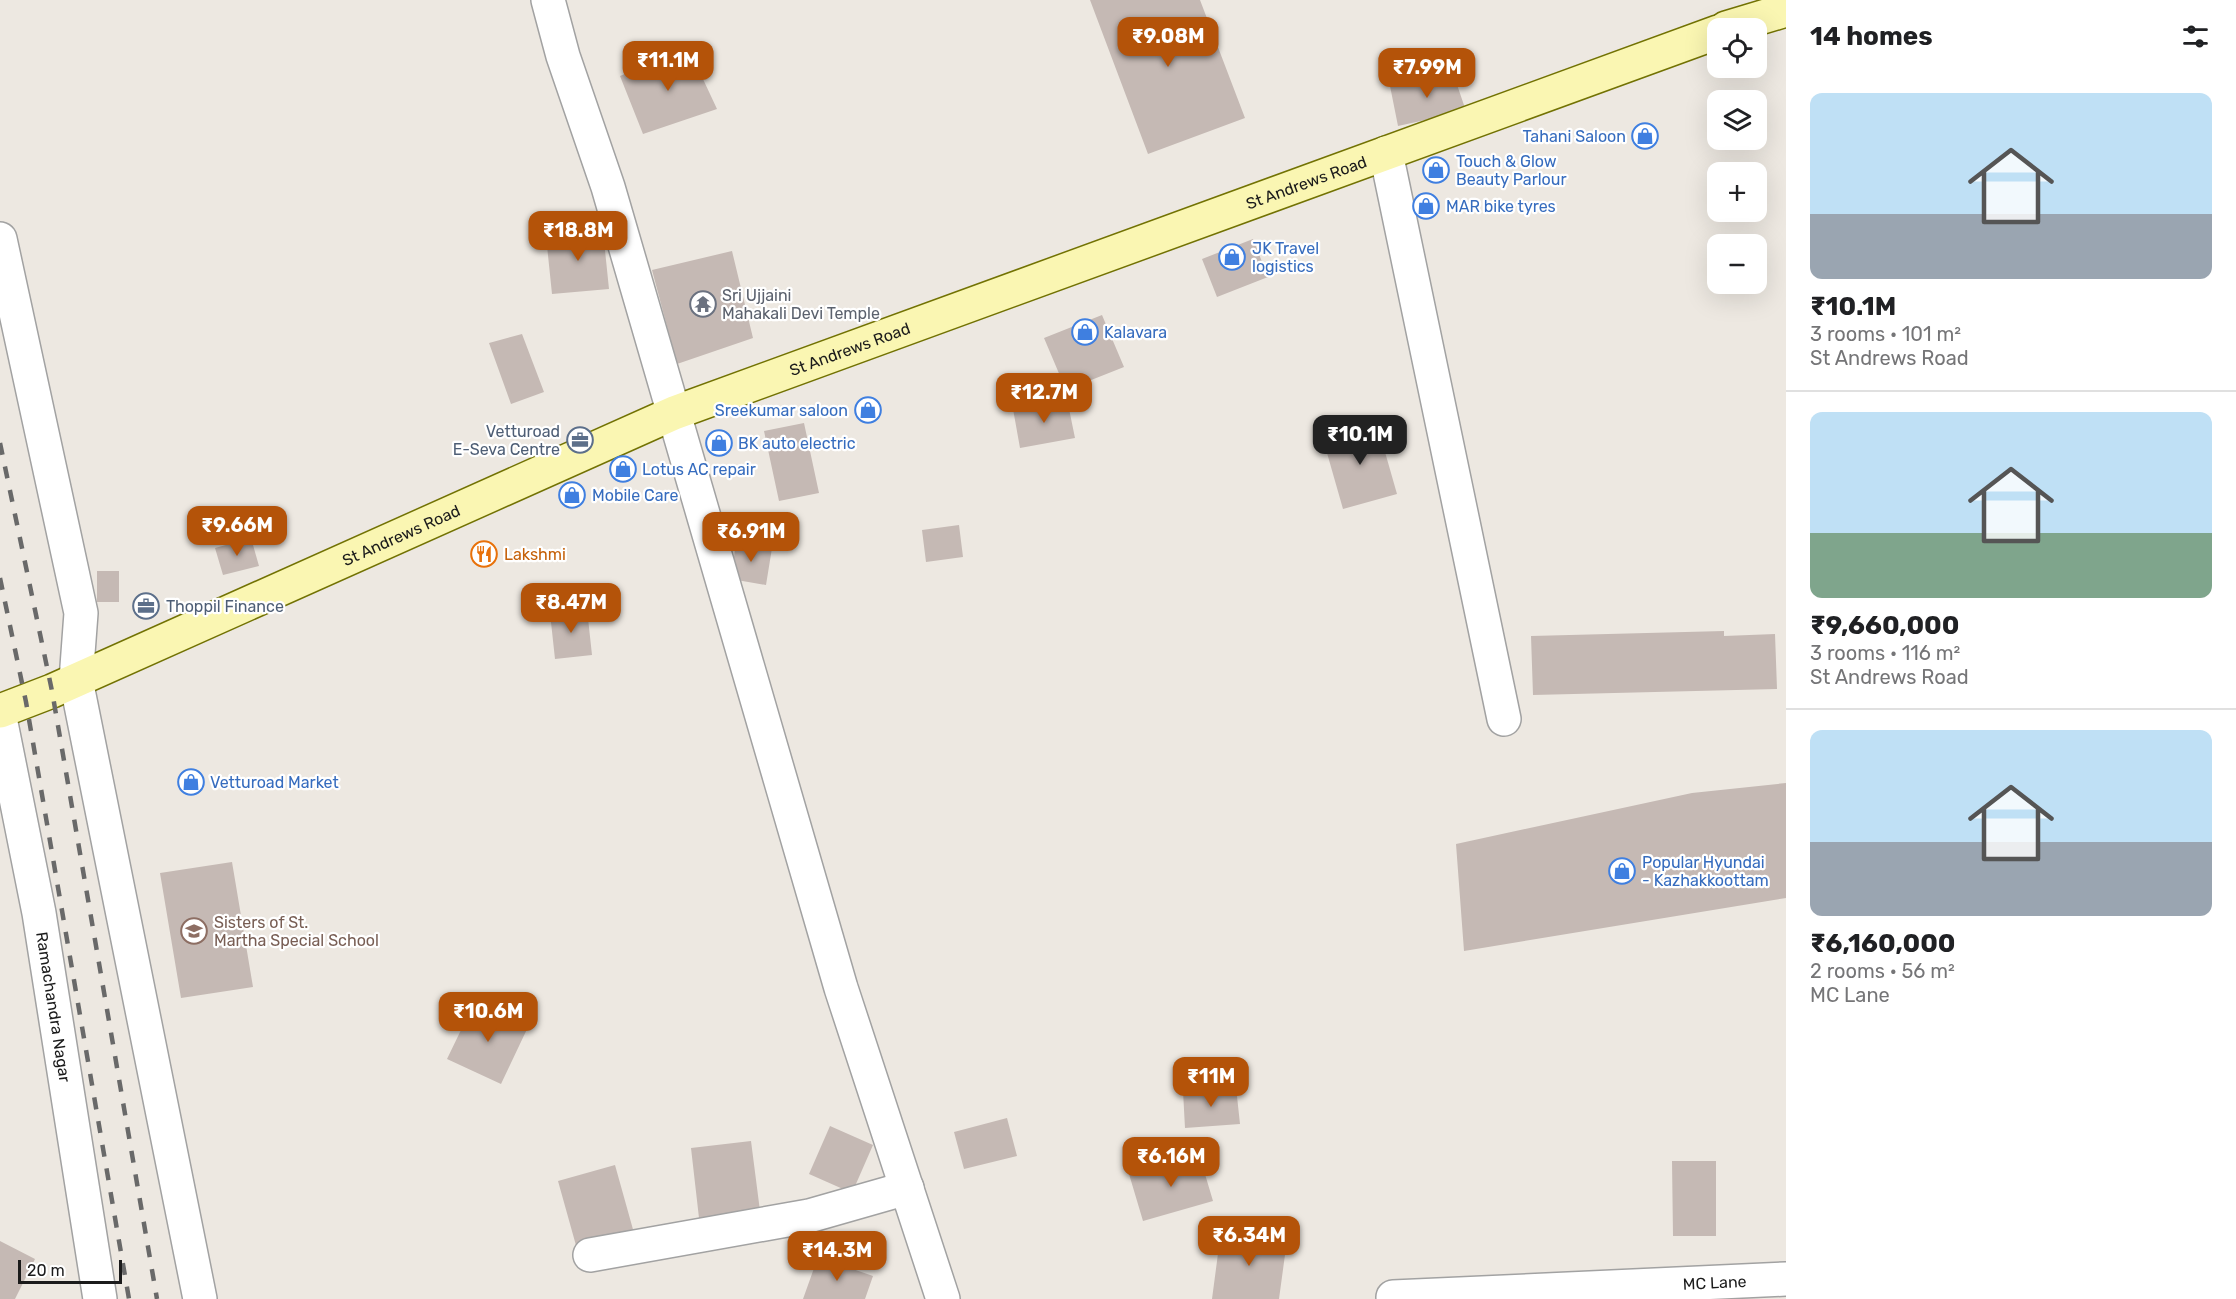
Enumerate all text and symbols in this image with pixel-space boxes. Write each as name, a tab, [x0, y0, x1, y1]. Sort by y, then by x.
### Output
pin: ₹9.08M	[1119, 17, 1217, 68]
map controls	[1707, 18, 1767, 294]
button: locate	[1707, 18, 1767, 78]
icon: filters	[2179, 20, 2212, 53]
text: 14 homes	[1810, 21, 1933, 52]
text: ₹9.08M	[1131, 24, 1205, 48]
pin: ₹11.1M	[619, 41, 717, 92]
text: ₹11.1M	[637, 48, 699, 72]
pin: ₹7.99M	[1378, 48, 1476, 99]
text: ₹7.99M	[1392, 55, 1462, 79]
button: layers	[1707, 90, 1767, 150]
shop icon: Tahani Saloon	[1630, 121, 1660, 151]
place label: Tahani Saloon	[1523, 127, 1626, 146]
icon: home	[1957, 132, 2065, 240]
street label: St Andrews Road	[1243, 152, 1369, 213]
place label: Touch & Glow Beauty Parlour	[1456, 152, 1567, 189]
shop icon: Touch & Glow Beauty Parlour	[1421, 155, 1451, 185]
button: +	[1707, 162, 1767, 222]
shop icon: MAR bike tyres	[1411, 191, 1441, 221]
place label: MAR bike tyres	[1446, 197, 1556, 216]
pin: ₹18.8M	[529, 211, 627, 262]
text: ₹18.8M	[542, 218, 614, 242]
button: −	[1707, 234, 1767, 294]
place label: JK Travel logistics	[1252, 239, 1319, 276]
shop icon: JK Travel logistics	[1217, 242, 1247, 272]
place label: Sri Ujjaini Mahakali Devi Temple	[722, 286, 880, 323]
temple icon: Sri Ujjaini Mahakali Devi Temple	[688, 289, 718, 319]
text: ₹10.1M	[1810, 291, 1896, 322]
shop icon: Kalavara	[1070, 317, 1100, 347]
street label: St Andrews Road	[787, 318, 913, 380]
text: 3 rooms · 101 m²	[1810, 322, 1961, 346]
place label: Kalavara	[1104, 323, 1167, 342]
text: St Andrews Road	[1810, 346, 1969, 370]
pin: ₹12.7M	[995, 373, 1093, 424]
text: ₹12.7M	[1010, 380, 1078, 404]
shop icon: Sreekumar saloon	[853, 395, 883, 425]
place label: Sreekumar saloon	[715, 401, 848, 420]
pin: ₹10.1M	[1311, 415, 1409, 466]
place label: Vetturoad E-Seva Centre	[453, 422, 560, 459]
text: ₹10.1M	[1327, 422, 1393, 446]
office icon: Vetturoad E-Seva Centre	[565, 425, 595, 455]
shop icon: BK auto electric	[704, 428, 734, 458]
place label: BK auto electric	[738, 434, 856, 453]
icon: home	[1957, 451, 2065, 559]
shop icon: Lotus AC repair	[608, 454, 638, 484]
place label: Lotus AC repair	[642, 460, 756, 479]
shop icon: Mobile Care	[557, 480, 587, 510]
place label: Mobile Care	[592, 486, 678, 505]
street label: St Andrews Road	[339, 500, 463, 570]
pin: ₹9.66M	[188, 506, 286, 557]
pin: ₹6.91M	[702, 512, 800, 563]
text: ₹9.66M	[201, 513, 273, 537]
text: ₹6.91M	[716, 519, 786, 543]
restaurant icon: Lakshmi	[469, 539, 499, 569]
place label: Lakshmi	[504, 545, 566, 564]
pin: ₹8.47M	[522, 583, 620, 634]
text: ₹8.47M	[535, 590, 607, 614]
office icon: Thoppil Finance	[131, 591, 161, 621]
place label: Thoppil Finance	[166, 597, 284, 616]
text: ₹9,660,000	[1810, 610, 1959, 641]
text: 3 rooms · 116 m²	[1810, 641, 1960, 665]
text: St Andrews Road	[1810, 665, 1969, 689]
shop icon: Vetturoad Market	[176, 767, 206, 797]
icon: home	[1957, 769, 2065, 877]
place label: Vetturoad Market	[210, 773, 339, 792]
place label: Popular Hyundai - Kazhakkoottam	[1642, 853, 1769, 890]
shop icon: Popular Hyundai - Kazhakkoottam	[1607, 856, 1637, 886]
place label: Sisters of St. Martha Special School	[214, 913, 379, 950]
school or university icon: Sisters of St. Martha Special School	[179, 916, 209, 946]
text: ₹6,160,000	[1810, 928, 1956, 959]
street label: Ramachandra Nagar	[33, 930, 75, 1084]
text: 2 rooms · 56 m²	[1810, 959, 1955, 983]
text: MC Lane	[1810, 983, 1890, 1007]
pin: ₹10.6M	[439, 992, 537, 1043]
text: ₹10.6M	[453, 999, 523, 1023]
pin: ₹11M	[1175, 1057, 1247, 1108]
text: ₹11M	[1187, 1064, 1235, 1088]
pin: ₹6.16M	[1122, 1137, 1220, 1188]
text: ₹6.16M	[1137, 1144, 1205, 1168]
pin: ₹6.34M	[1200, 1216, 1298, 1267]
text: ₹6.34M	[1212, 1223, 1286, 1247]
pin: ₹14.3M	[788, 1231, 886, 1282]
text: ₹14.3M	[802, 1238, 872, 1262]
scale bar	[18, 1257, 122, 1284]
text: 20 m	[27, 1261, 65, 1280]
street label: MC Lane	[1682, 1271, 1747, 1293]

